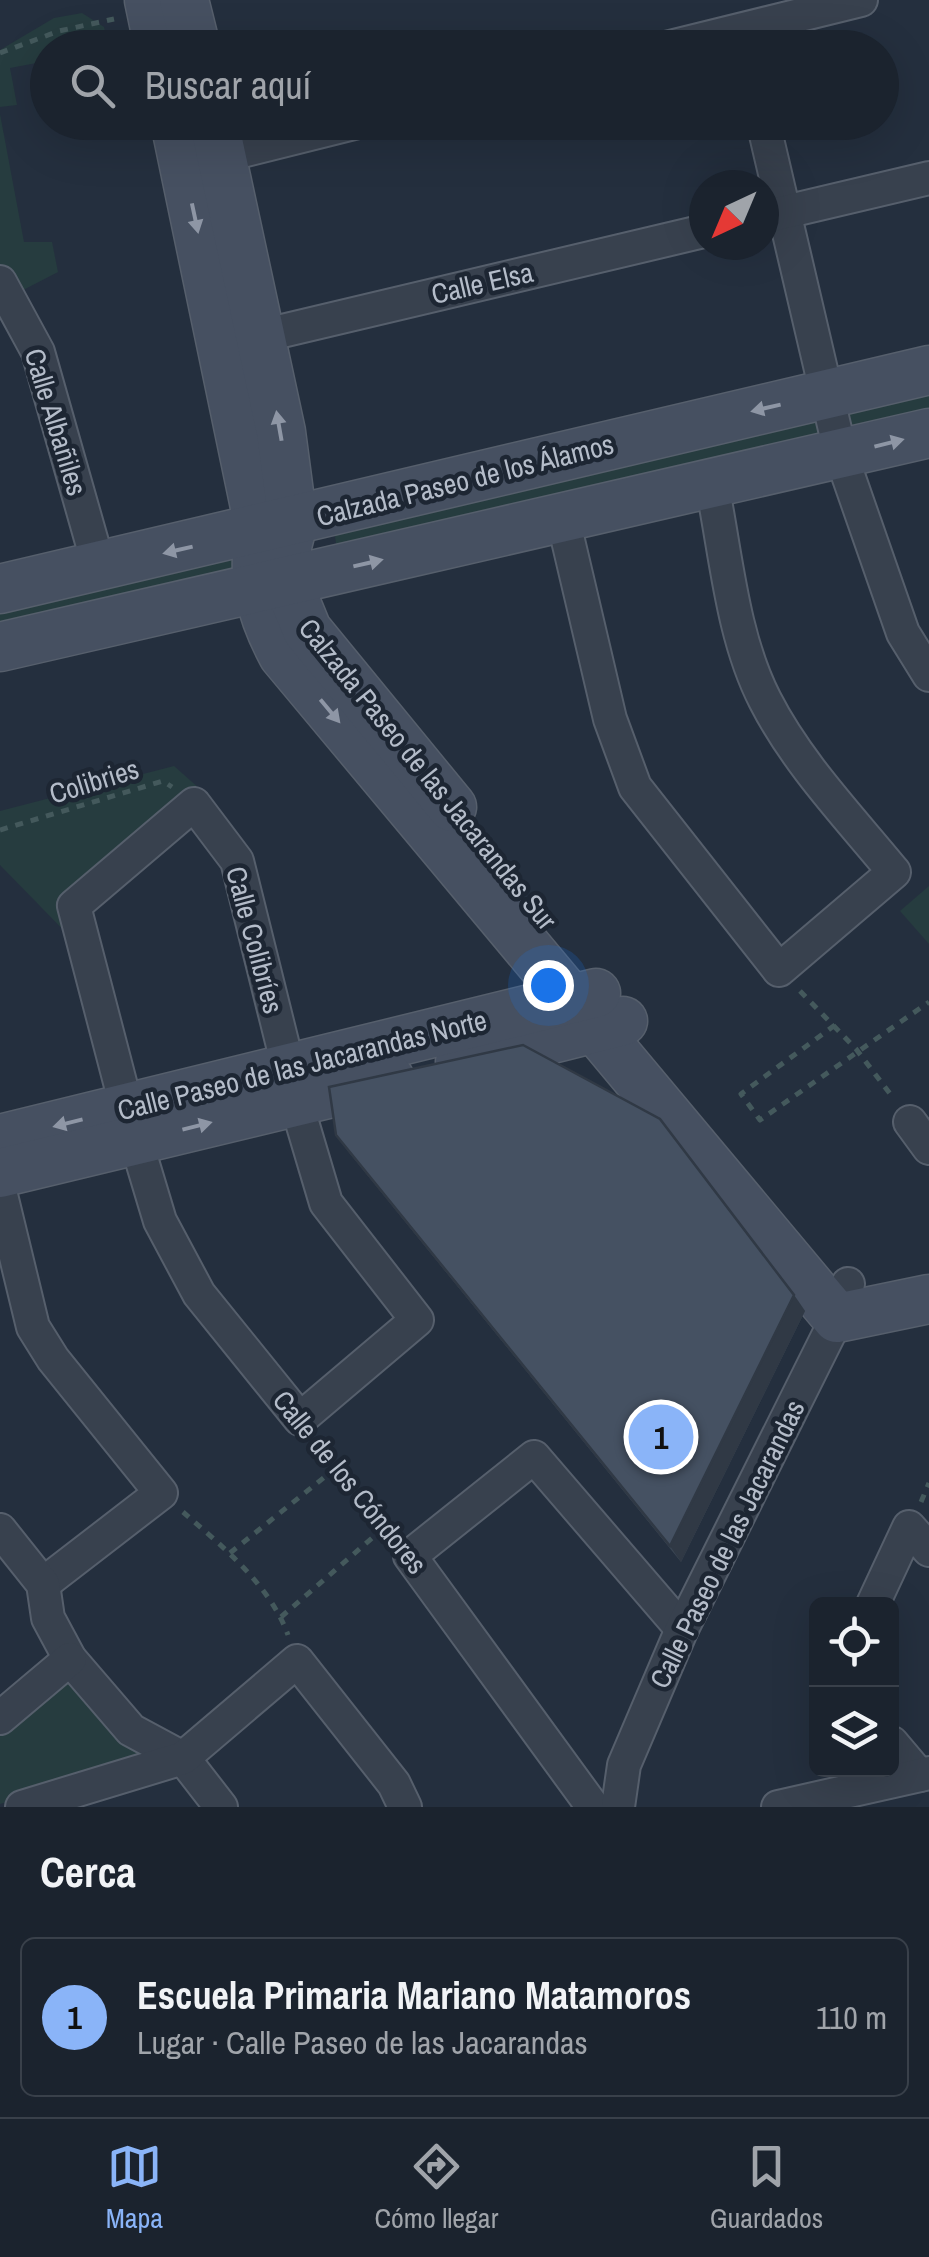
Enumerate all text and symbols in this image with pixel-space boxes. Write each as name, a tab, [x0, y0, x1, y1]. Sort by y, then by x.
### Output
search box	[30, 30, 899, 140]
icon: search	[65, 58, 120, 113]
text: Buscar aquí	[145, 60, 311, 111]
north arrow	[689, 170, 779, 260]
one-way arrow	[187, 203, 203, 234]
street label: Calle Elsa	[427, 253, 537, 313]
street label: Calle Albañiles	[16, 344, 96, 500]
one-way arrow	[750, 401, 781, 416]
one-way arrow	[271, 410, 286, 442]
street label: Calzada Paseo de los Álamos	[312, 425, 618, 535]
one-way arrow	[874, 434, 905, 450]
one-way arrow	[162, 542, 193, 558]
one-way arrow	[353, 555, 384, 570]
street label: Calzada Paseo de las Jacarandas Sur	[290, 610, 566, 938]
one-way arrow	[318, 698, 340, 723]
street label: Colibries	[45, 749, 143, 813]
street label: Calle Colibríes	[217, 862, 293, 1018]
your location	[523, 960, 574, 1011]
street label: Calle Paseo de las Jacarandas Norte	[114, 1001, 490, 1129]
one-way arrow	[52, 1116, 83, 1131]
one-way arrow	[182, 1118, 213, 1133]
street label: Calle de los Cóndores	[264, 1382, 436, 1582]
street label: Calle Paseo de las Jacarandas	[641, 1393, 813, 1695]
pin: 1	[628, 1400, 694, 1474]
map controls	[809, 1597, 899, 1777]
button: locate	[809, 1597, 899, 1687]
button: layers	[809, 1687, 899, 1777]
text: Cerca	[40, 1844, 136, 1900]
text: Escuela Primaria Mariano Matamoros	[137, 1970, 691, 2021]
text: 1	[67, 1996, 82, 2039]
text: 110 m	[816, 1996, 887, 2039]
text: Lugar · Calle Paseo de las Jacarandas	[137, 2021, 588, 2064]
tab: Mapa	[106, 2139, 163, 2237]
tab: Cómo llegar	[375, 2139, 498, 2237]
tab: Guardados	[710, 2139, 823, 2237]

